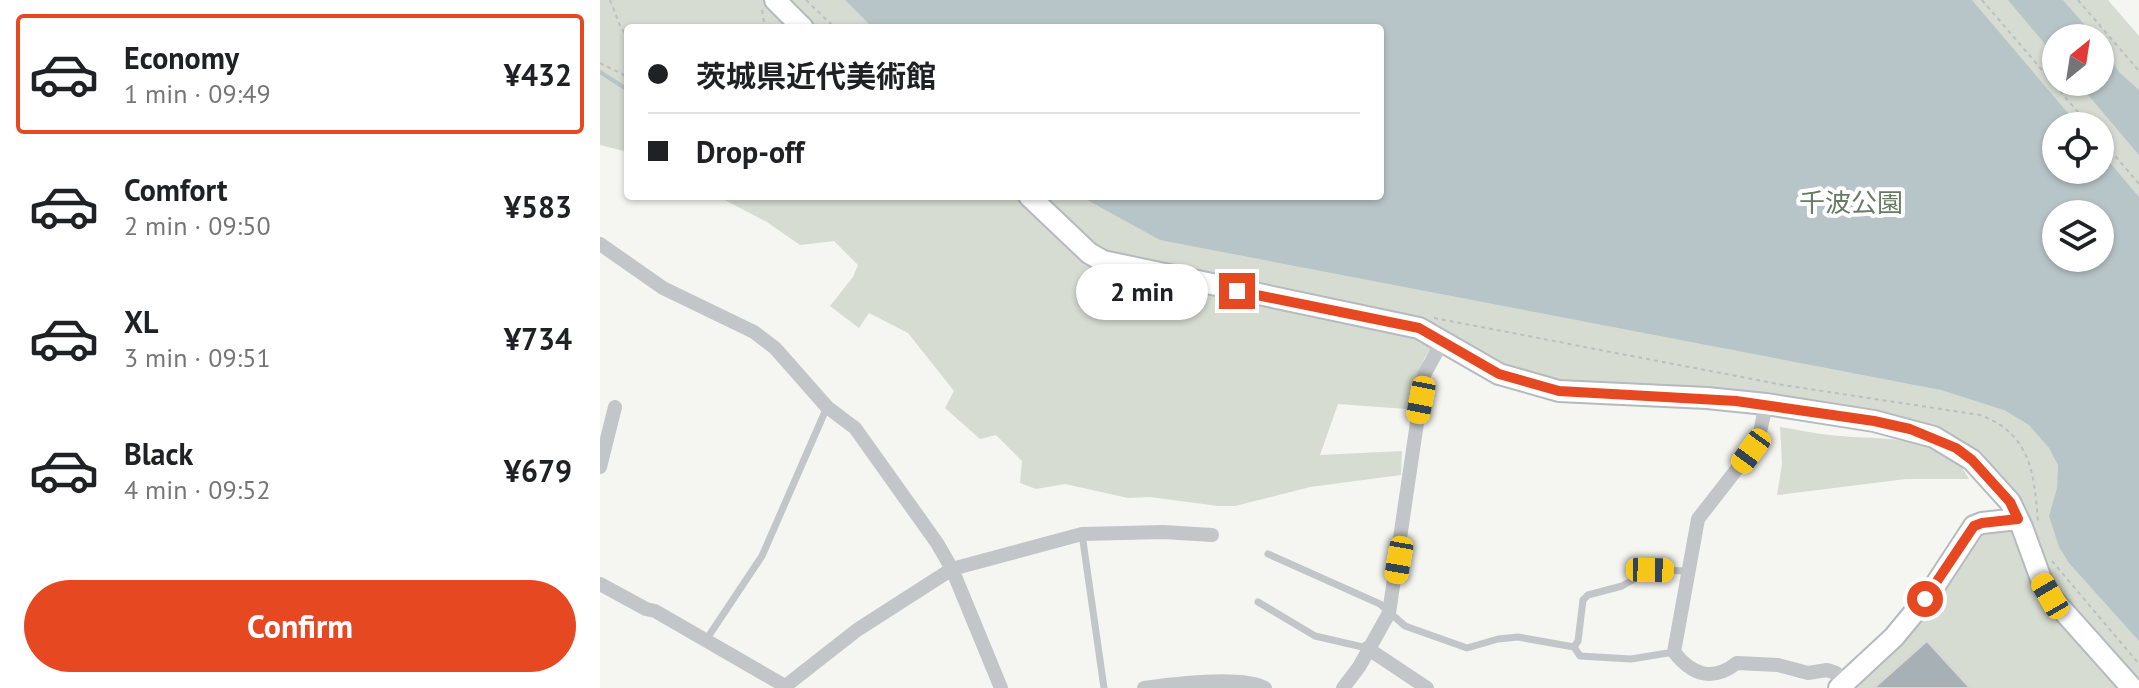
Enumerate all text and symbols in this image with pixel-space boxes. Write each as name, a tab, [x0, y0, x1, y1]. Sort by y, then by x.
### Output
north arrow	[2042, 24, 2114, 96]
map controls	[2042, 24, 2114, 272]
icon: car	[28, 38, 100, 110]
text: Economy	[124, 38, 239, 77]
text: ¥432	[504, 55, 572, 94]
text: 茨城県近代美術館	[696, 56, 936, 95]
text: 1 min · 09:49	[124, 77, 271, 110]
button: locate	[2042, 112, 2114, 184]
text: Drop-off	[696, 132, 804, 171]
icon: car	[28, 170, 100, 242]
text: Comfort	[124, 170, 227, 209]
park label: 千波公園	[1799, 186, 1903, 219]
text: ¥583	[504, 187, 572, 226]
button: layers	[2042, 200, 2114, 272]
text: 2 min · 09:50	[124, 209, 271, 242]
callout: 2 min	[1077, 263, 1209, 319]
route end	[1219, 273, 1255, 309]
text: 2 min	[1110, 275, 1174, 308]
icon: car	[28, 302, 100, 374]
text: XL	[124, 302, 158, 341]
text: ¥734	[504, 319, 572, 358]
text: 3 min · 09:51	[124, 341, 271, 374]
car	[1405, 374, 1437, 426]
car	[1727, 425, 1775, 477]
icon: car	[28, 434, 100, 506]
text: Black	[124, 434, 193, 473]
text: ¥679	[504, 451, 572, 490]
text: 4 min · 09:52	[124, 473, 271, 506]
car	[1383, 534, 1415, 586]
car	[1626, 558, 1674, 582]
car	[2028, 569, 2072, 623]
button: Confirm	[24, 580, 576, 672]
route start	[1907, 581, 1943, 617]

